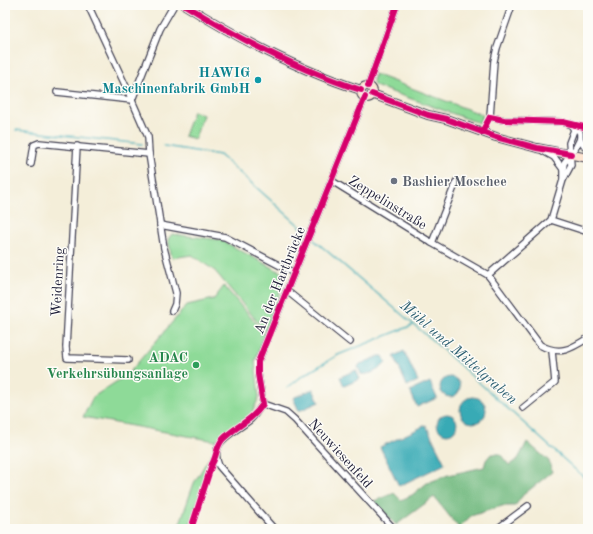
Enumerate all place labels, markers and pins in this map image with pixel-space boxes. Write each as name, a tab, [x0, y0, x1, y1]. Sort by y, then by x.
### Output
place label: HAWIG Maschinenfabrik GmbH	[102, 66, 250, 96]
marker: HAWIG Maschinenfabrik GmbH	[253, 75, 263, 85]
place label: Bashier Moschee	[402, 175, 507, 189]
marker: Bashier Moschee	[389, 176, 399, 186]
place label: ADAC Verkehrsübungsanlage	[46, 351, 188, 381]
marker: ADAC Verkehrsübungsanlage	[191, 360, 201, 370]

